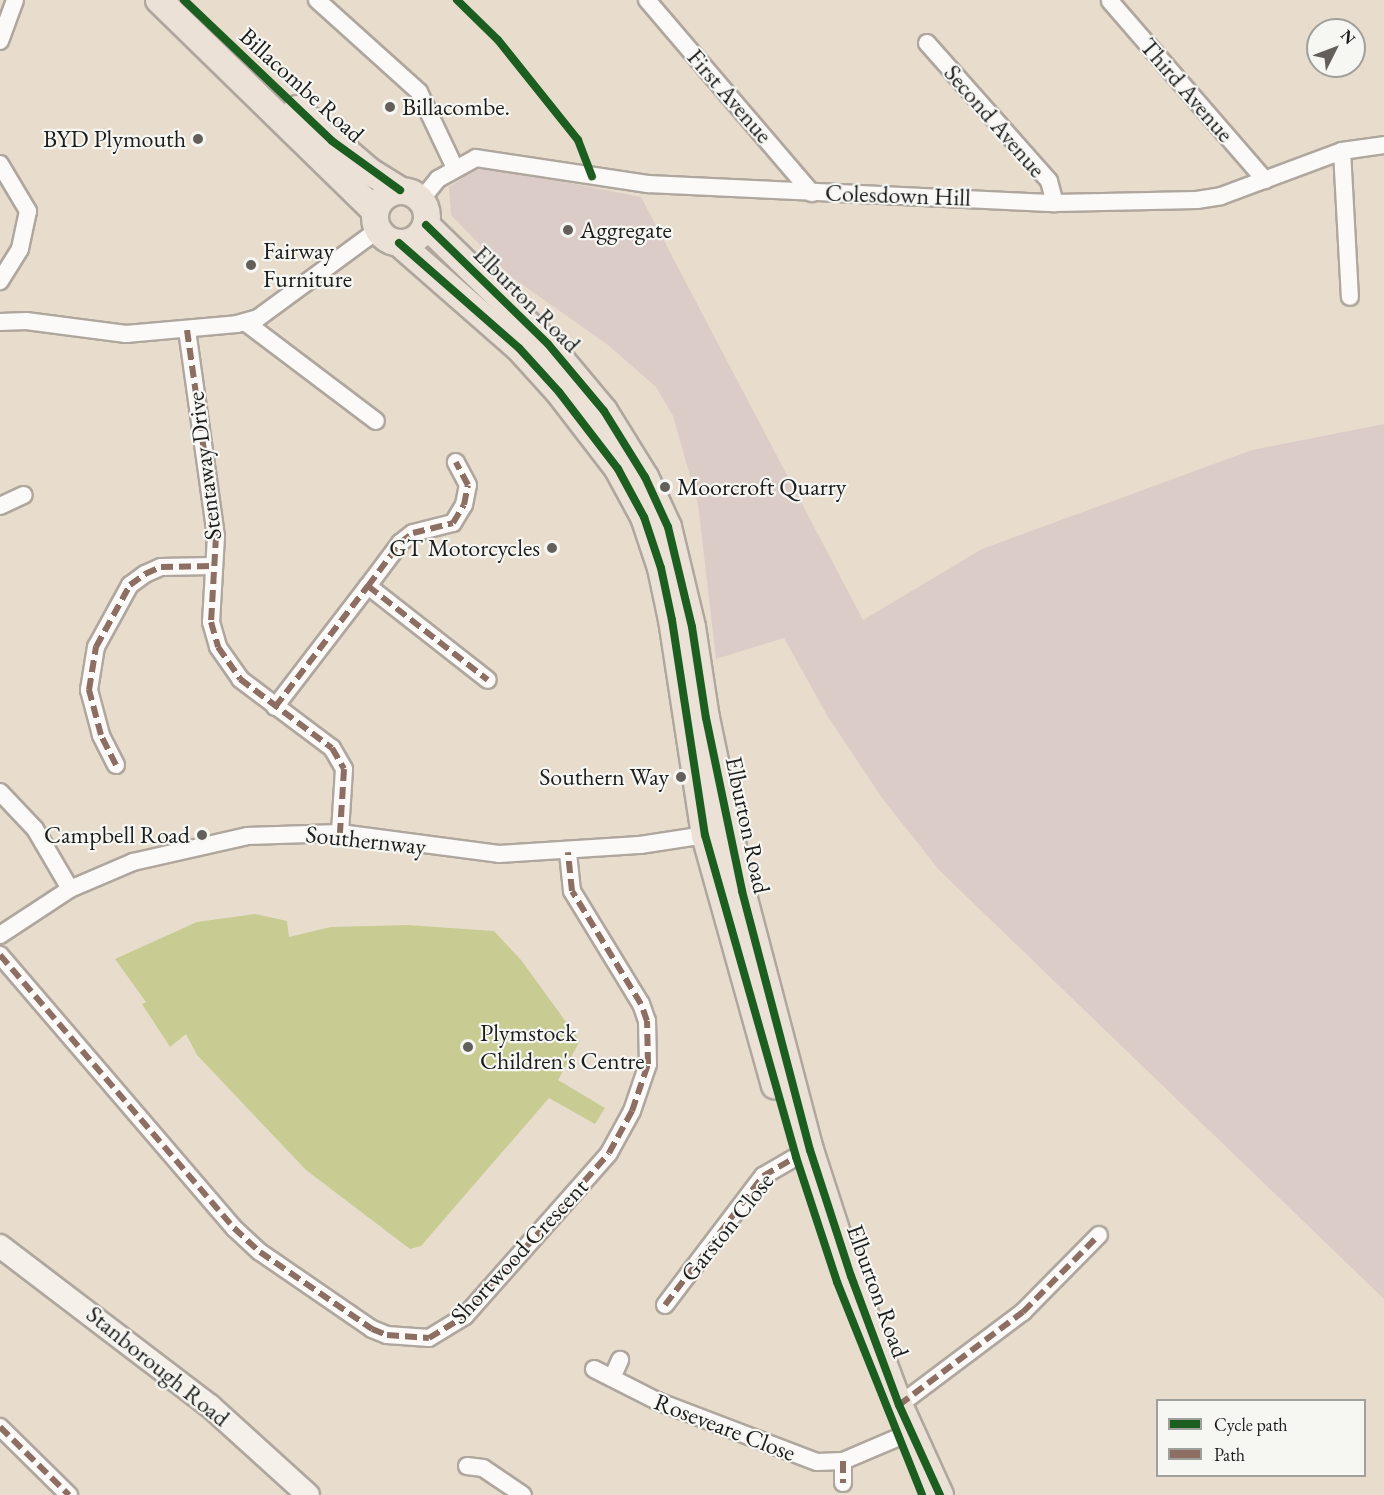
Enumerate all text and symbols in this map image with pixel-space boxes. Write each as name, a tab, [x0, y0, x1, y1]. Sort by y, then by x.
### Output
north arrow	[1306, 18, 1366, 78]
street label: Billacombe Road	[234, 22, 370, 148]
text: N	[1336, 25, 1360, 49]
street label: Third Avenue	[1134, 32, 1240, 148]
street label: First Avenue	[681, 43, 779, 149]
street label: Second Avenue	[938, 59, 1052, 183]
place label: Billacombe.	[402, 93, 510, 121]
marker: Billacombe.	[383, 100, 397, 114]
place label: BYD Plymouth	[43, 125, 186, 153]
marker: BYD Plymouth	[191, 132, 205, 146]
street label: Colesdown Hill	[825, 178, 971, 212]
place label: Aggregate	[580, 216, 672, 244]
marker: Aggregate	[561, 223, 575, 237]
place label: Fairway Furniture	[263, 237, 352, 293]
street label: Elburton Road	[468, 240, 586, 358]
marker: Fairway Furniture	[244, 258, 258, 272]
street label: Stentaway Drive	[181, 390, 227, 542]
place label: Moorcroft Quarry	[677, 473, 846, 501]
marker: Moorcroft Quarry	[658, 480, 672, 494]
place label: GT Motorcycles	[389, 534, 540, 562]
marker: GT Motorcycles	[545, 541, 559, 555]
street label: Elburton Road	[719, 754, 777, 896]
place label: Southern Way	[539, 763, 669, 791]
marker: Southern Way	[674, 770, 688, 784]
street label: Southernway	[304, 819, 428, 861]
place label: Campbell Road	[44, 821, 190, 849]
marker: Campbell Road	[195, 828, 209, 842]
place label: Plymstock Children's Centre	[480, 1019, 645, 1075]
marker: Plymstock Children's Centre	[461, 1040, 475, 1054]
street label: Garston Close	[674, 1167, 780, 1287]
street label: Shortwood Crescent	[444, 1172, 594, 1330]
street label: Elburton Road	[841, 1221, 915, 1361]
street label: Stanborough Road	[81, 1300, 235, 1432]
street label: Roseveare Close	[650, 1387, 800, 1467]
legend	[1156, 1399, 1366, 1477]
text: Cycle path	[1214, 1413, 1288, 1436]
text: Path	[1214, 1443, 1245, 1466]

